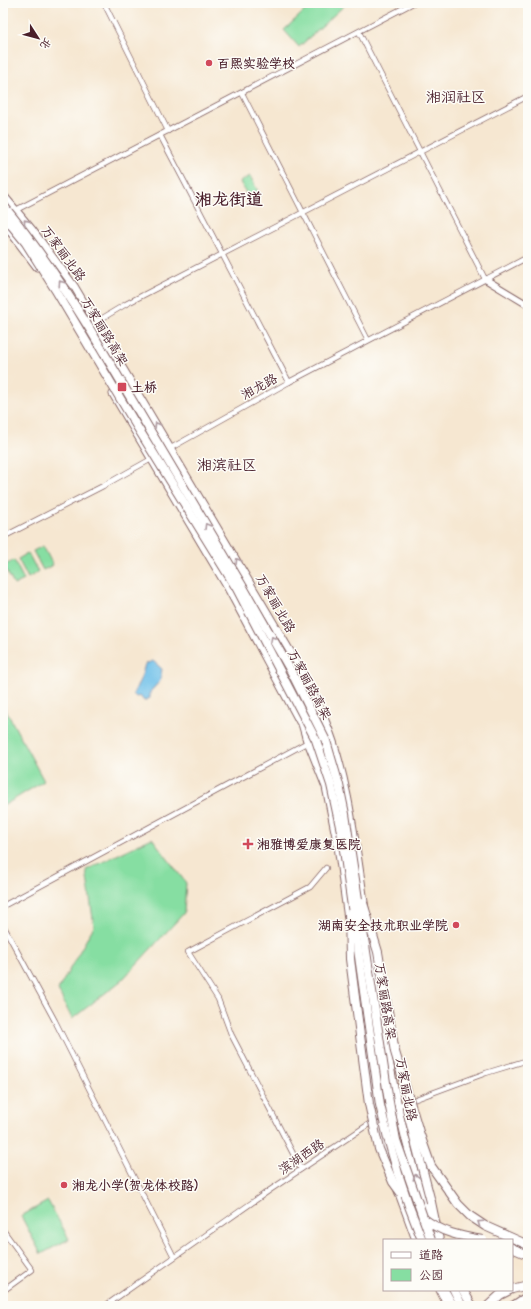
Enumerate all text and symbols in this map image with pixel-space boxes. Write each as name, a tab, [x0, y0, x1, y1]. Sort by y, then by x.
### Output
north arrow	[18, 18, 58, 58]
text: 北	[37, 35, 54, 52]
place label: 百熙实验学校	[217, 56, 295, 71]
marker: 百熙实验学校	[204, 58, 214, 68]
district label: 湘润社区	[426, 88, 486, 106]
district label: 湘龙街道	[195, 190, 263, 209]
one-way arrow	[23, 219, 30, 227]
street label: 万家丽北路	[38, 223, 89, 284]
one-way arrow	[58, 280, 66, 287]
street label: 万家丽路高架	[78, 294, 131, 369]
street label: 湘龙路	[239, 370, 280, 402]
place label: 土桥	[131, 380, 157, 395]
marker: 土桥	[116, 381, 128, 393]
one-way arrow	[155, 422, 162, 429]
district label: 湘滨社区	[197, 456, 257, 474]
one-way arrow	[205, 523, 212, 530]
one-way arrow	[235, 558, 242, 565]
street label: 万家丽北路	[253, 571, 298, 635]
one-way arrow	[270, 636, 277, 643]
street label: 万家丽路高架	[285, 646, 334, 722]
place label: 湘雅博爱康复医院	[257, 837, 361, 852]
marker: 湘雅博爱康复医院	[242, 838, 254, 850]
place label: 湖南安全技术职业学院	[318, 918, 448, 933]
marker: 湖南安全技术职业学院	[451, 920, 461, 930]
street label: 万家丽路高架	[372, 961, 399, 1041]
street label: 万家丽北路	[393, 1056, 420, 1122]
street label: 滨湖西路	[276, 1136, 327, 1177]
one-way arrow	[412, 1173, 421, 1180]
place label: 湘龙小学(贺龙体校路)	[72, 1178, 198, 1193]
marker: 湘龙小学(贺龙体校路)	[59, 1180, 69, 1190]
one-way arrow	[477, 1220, 484, 1228]
legend	[383, 1239, 513, 1291]
text: 道路	[419, 1248, 443, 1262]
text: 公园	[419, 1268, 443, 1282]

